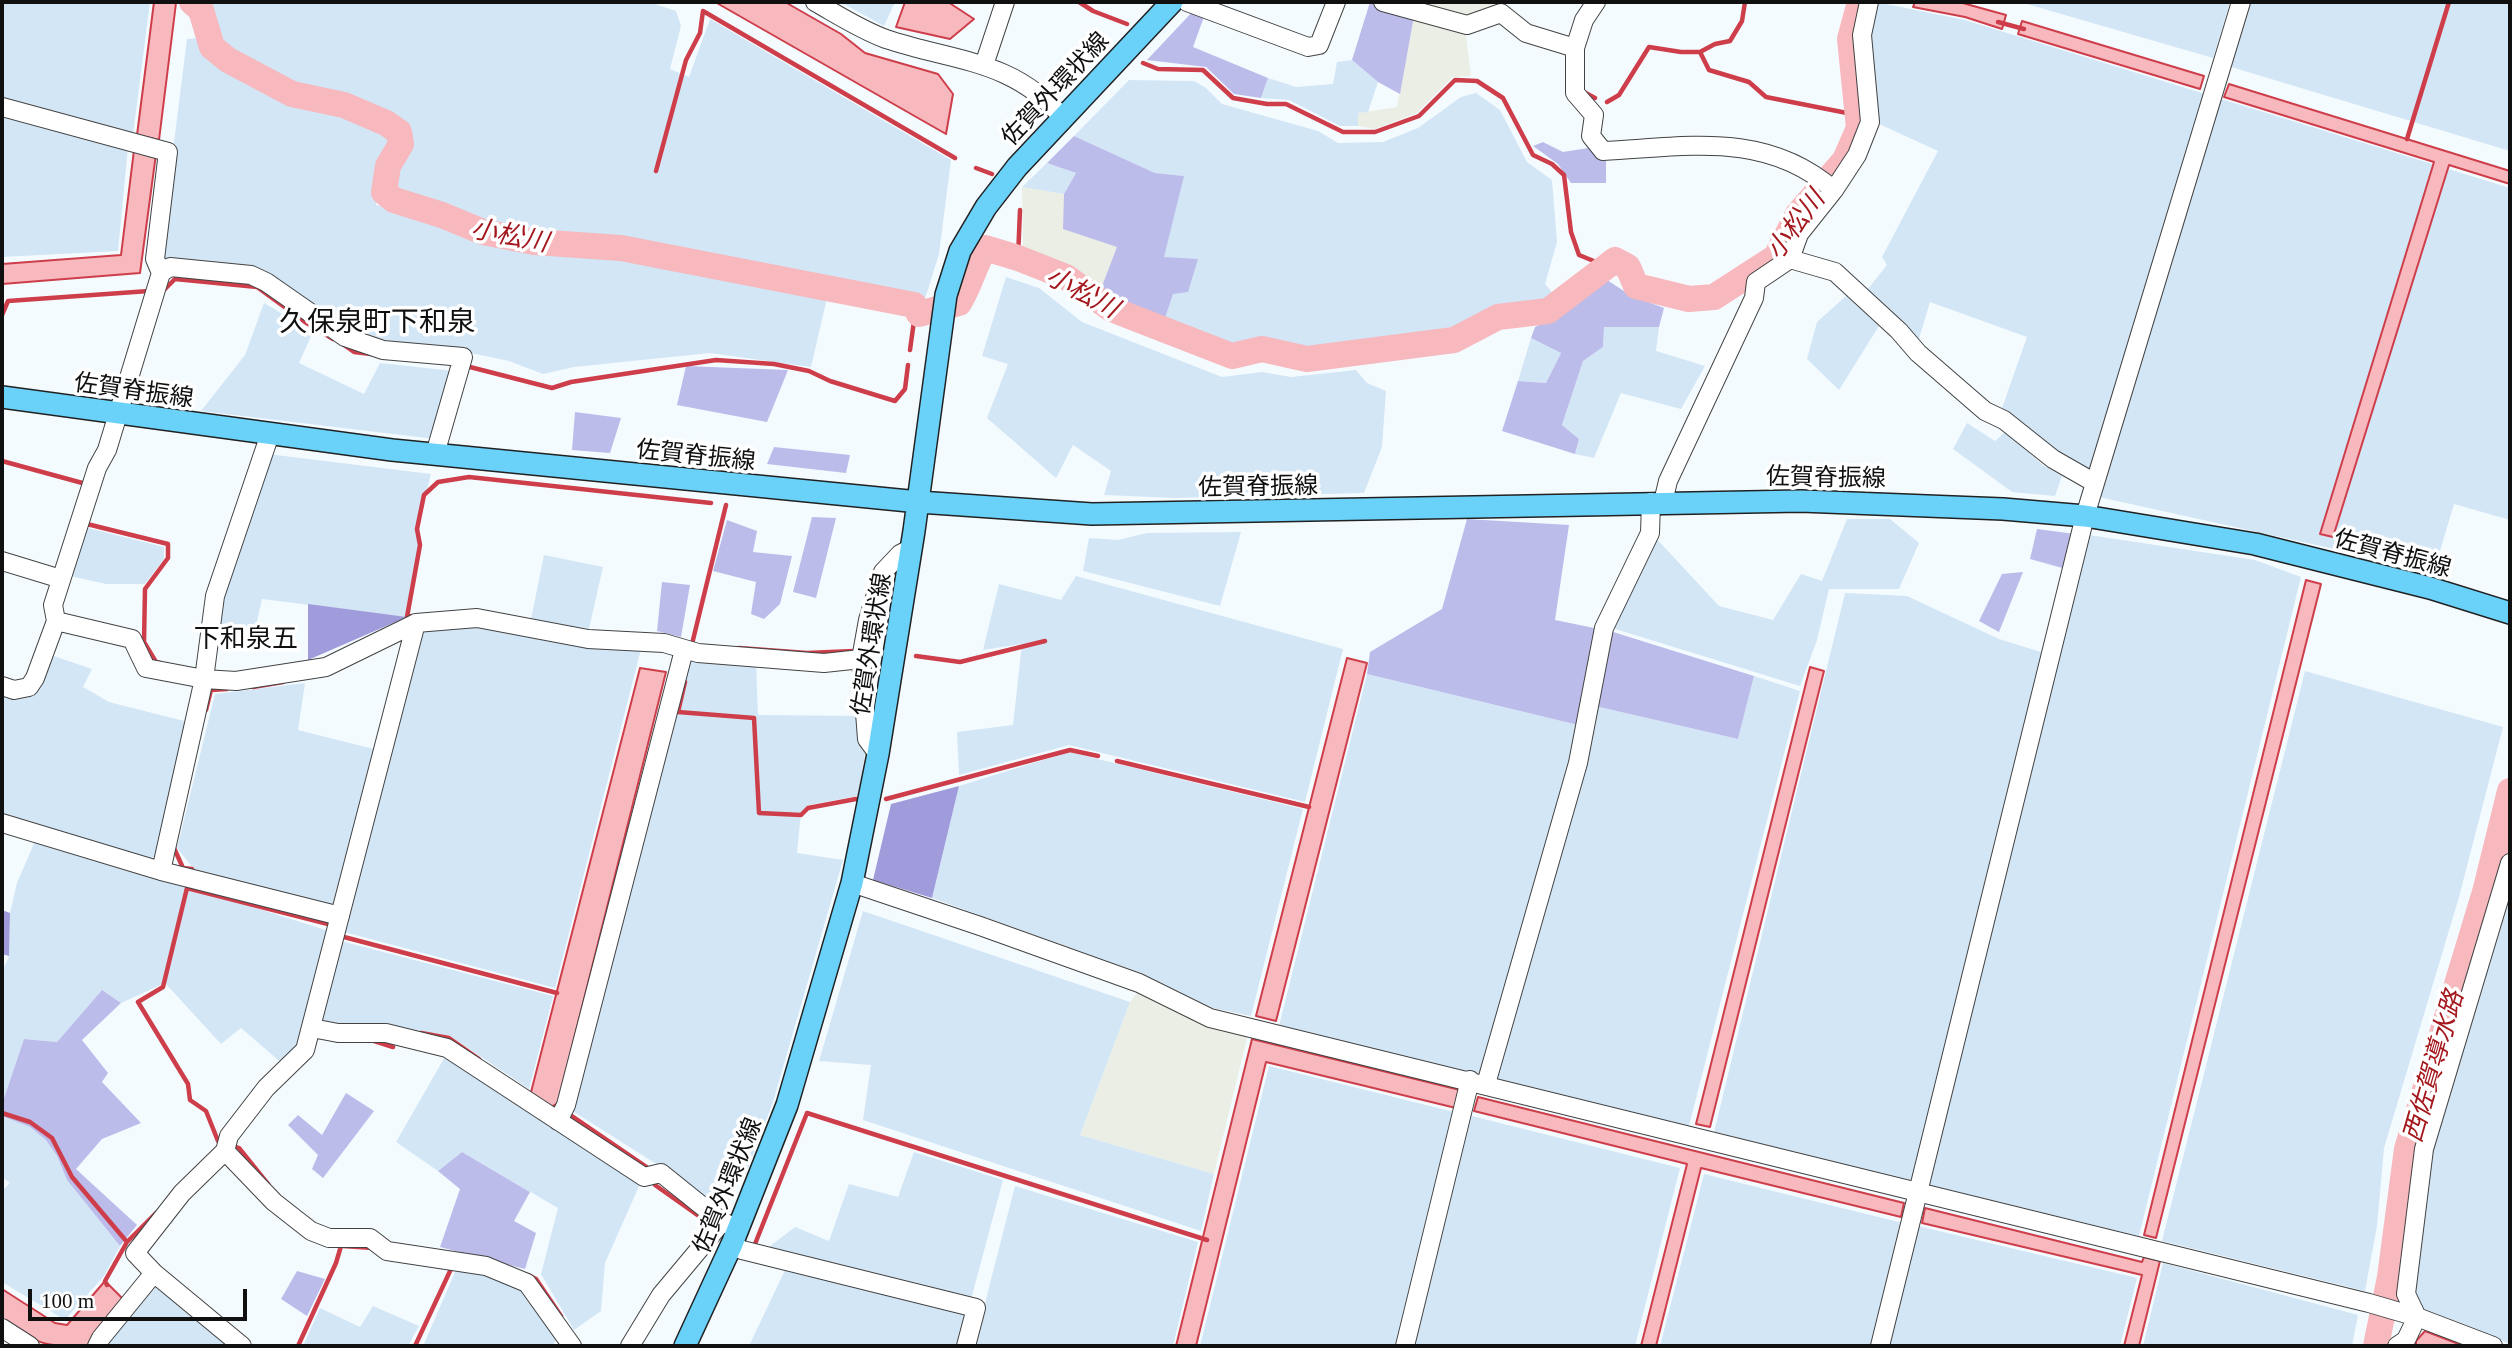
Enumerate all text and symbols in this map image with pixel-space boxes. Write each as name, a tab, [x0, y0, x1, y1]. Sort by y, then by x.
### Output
street label: 佐賀外環状線	[994, 26, 1114, 150]
water label: 小松川	[1758, 183, 1830, 265]
water label: 小松川	[469, 211, 551, 257]
water label: 小松川	[1041, 259, 1125, 323]
district label: 久保泉町下和泉	[279, 303, 475, 337]
street label: 佐賀脊振線	[73, 366, 195, 412]
street label: 佐賀脊振線	[635, 433, 757, 475]
street label: 佐賀脊振線	[1766, 461, 1886, 491]
street label: 佐賀脊振線	[1198, 470, 1318, 500]
street label: 佐賀脊振線	[2331, 523, 2455, 581]
street label: 佐賀外環状線	[845, 571, 895, 717]
district label: 下和泉五	[194, 621, 298, 653]
water label: 西佐賀導水路	[2396, 987, 2468, 1145]
street label: 佐賀外環状線	[686, 1113, 766, 1257]
scale bar	[32, 1274, 250, 1318]
text: 100 m	[41, 1289, 94, 1313]

